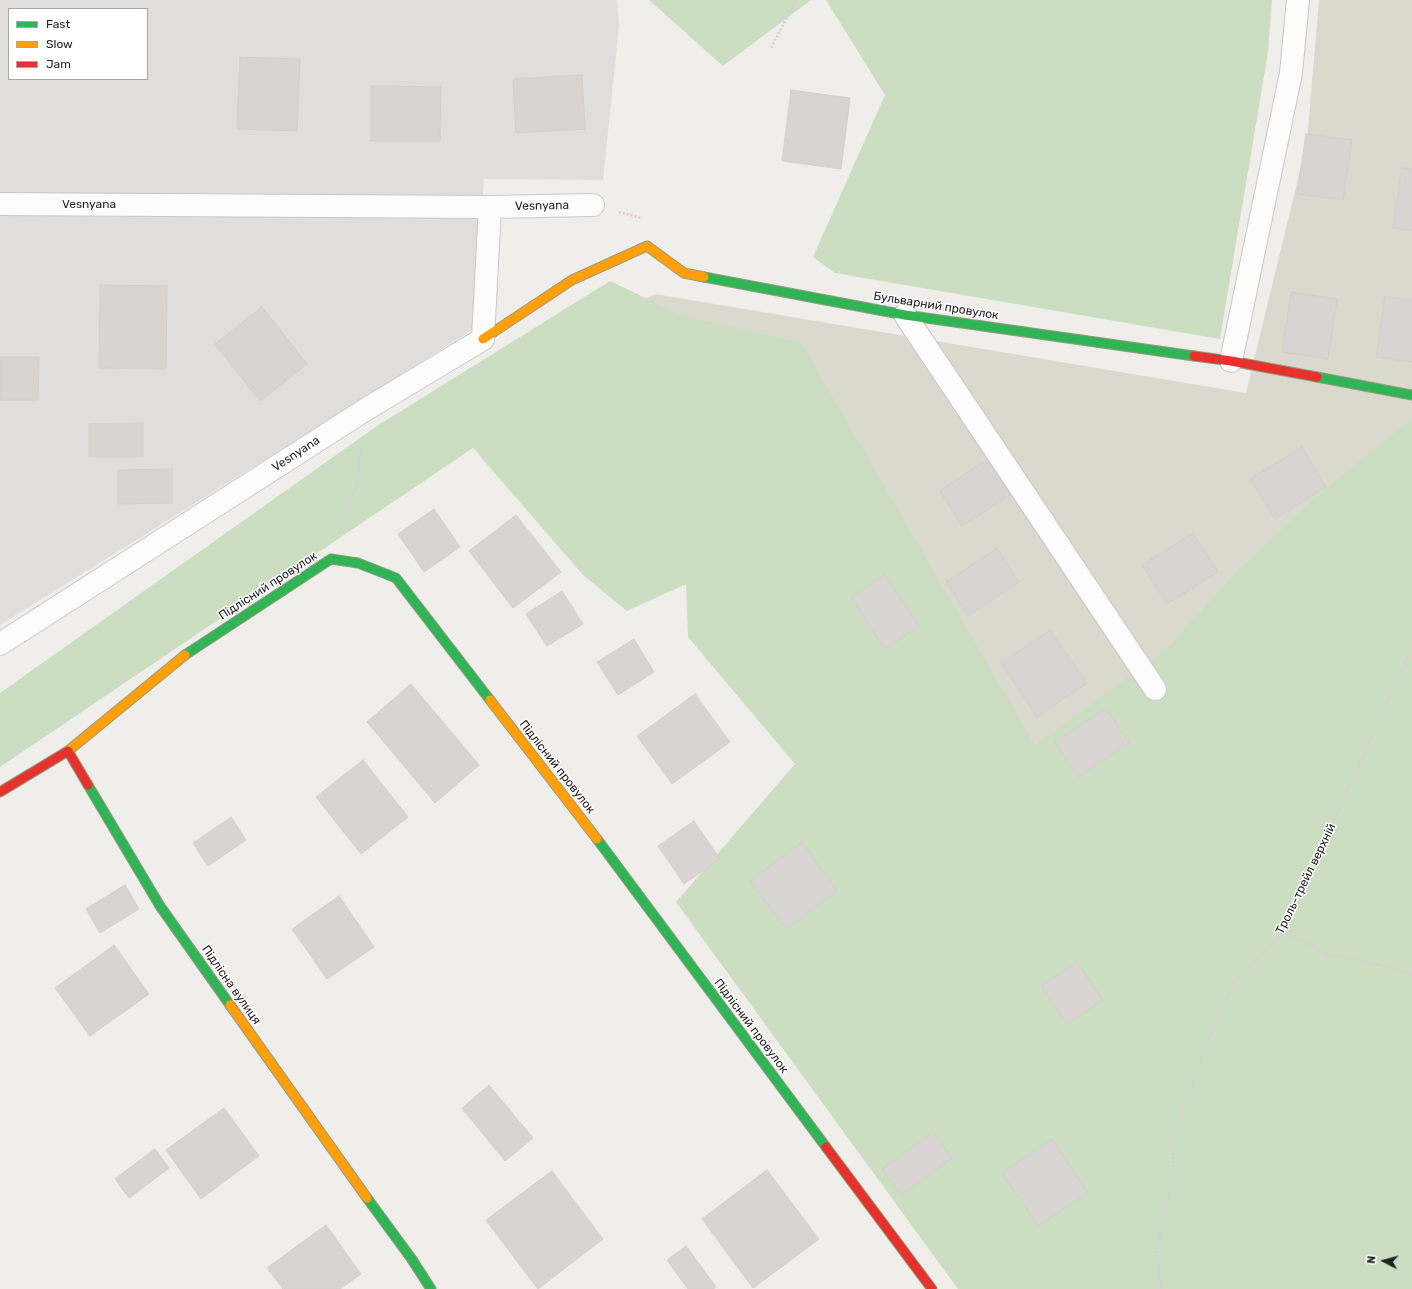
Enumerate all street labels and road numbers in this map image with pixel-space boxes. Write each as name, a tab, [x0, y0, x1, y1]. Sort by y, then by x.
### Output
street label: Vesnyana	[62, 198, 116, 212]
street label: Vesnyana	[515, 198, 569, 214]
street label: Бульварний провулок	[872, 289, 1000, 323]
street label: Vesnyana	[269, 433, 323, 475]
street label: Підлісний провулок	[216, 549, 320, 623]
street label: Підлісний провулок	[516, 717, 598, 817]
street label: Троль-трейл верхній	[1273, 821, 1339, 937]
street label: Підлісна вулиця	[198, 943, 264, 1027]
street label: Підлісний провулок	[711, 976, 791, 1076]

